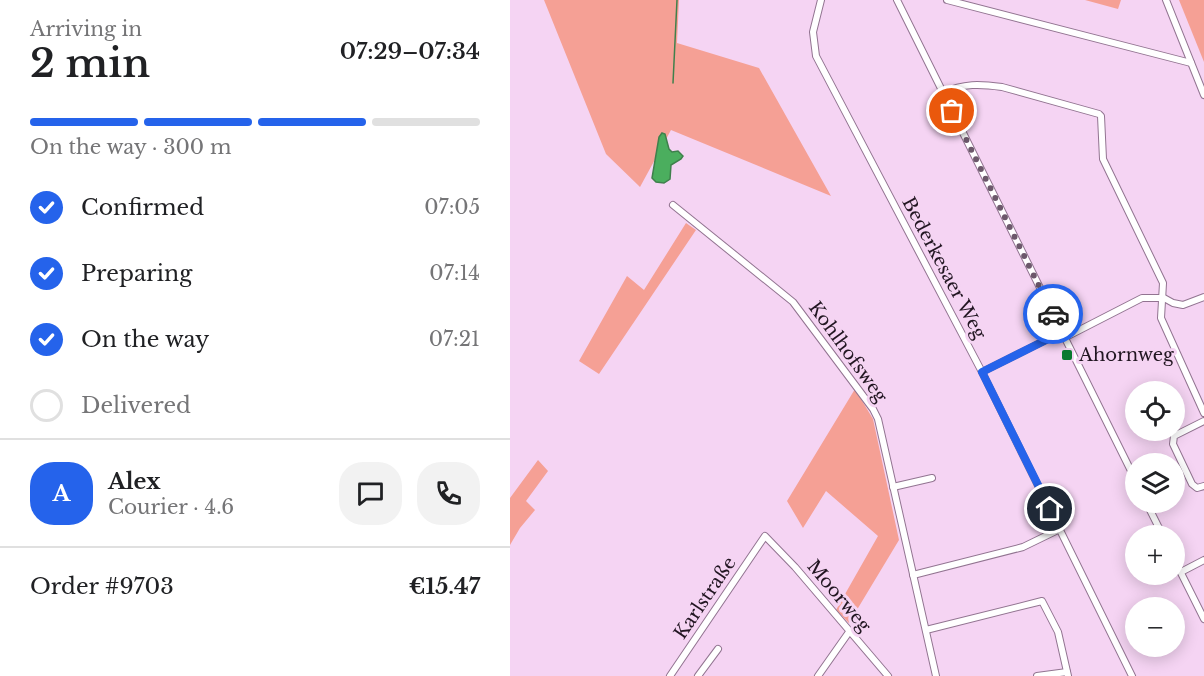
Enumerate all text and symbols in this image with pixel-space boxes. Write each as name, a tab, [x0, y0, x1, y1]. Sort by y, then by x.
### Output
text: Arriving in	[30, 17, 142, 41]
text: 07:29–07:34	[340, 38, 480, 65]
text: 2 min	[30, 39, 150, 88]
pin	[926, 85, 977, 136]
icon: bag	[935, 94, 968, 127]
text: On the way · 300 m	[30, 135, 231, 159]
icon: check	[30, 191, 63, 224]
street label: Bederkesaer Weg	[897, 193, 991, 343]
text: Confirmed	[81, 194, 204, 221]
text: 07:05	[424, 195, 480, 219]
icon: check	[30, 257, 63, 290]
text: Preparing	[81, 260, 192, 287]
text: 07:14	[429, 261, 480, 285]
courier	[1023, 284, 1083, 344]
street label: Kohlhofsweg	[804, 297, 892, 407]
icon: car	[1037, 298, 1070, 331]
icon: check	[30, 323, 63, 356]
text: On the way	[81, 326, 209, 353]
text: 07:21	[429, 327, 480, 351]
place label: Ahornweg	[1078, 344, 1174, 366]
marker: Ahornweg	[1060, 348, 1074, 362]
map controls	[1125, 381, 1185, 657]
button: locate	[1125, 381, 1185, 441]
text: Delivered	[81, 392, 191, 419]
button: layers	[1125, 453, 1185, 513]
button: chat	[339, 462, 402, 525]
button: phone	[417, 462, 480, 525]
text: Alex	[108, 468, 161, 495]
text: A	[53, 480, 70, 507]
pin	[1024, 483, 1075, 534]
icon: home	[1033, 492, 1066, 525]
text: Courier · 4.6	[108, 495, 234, 519]
button: +	[1125, 525, 1185, 585]
street label: Karlstraße	[669, 553, 741, 643]
street label: Moorweg	[802, 555, 876, 637]
text: Order #9703	[30, 573, 174, 600]
text: €15.47	[409, 573, 480, 600]
button: −	[1125, 597, 1185, 657]

